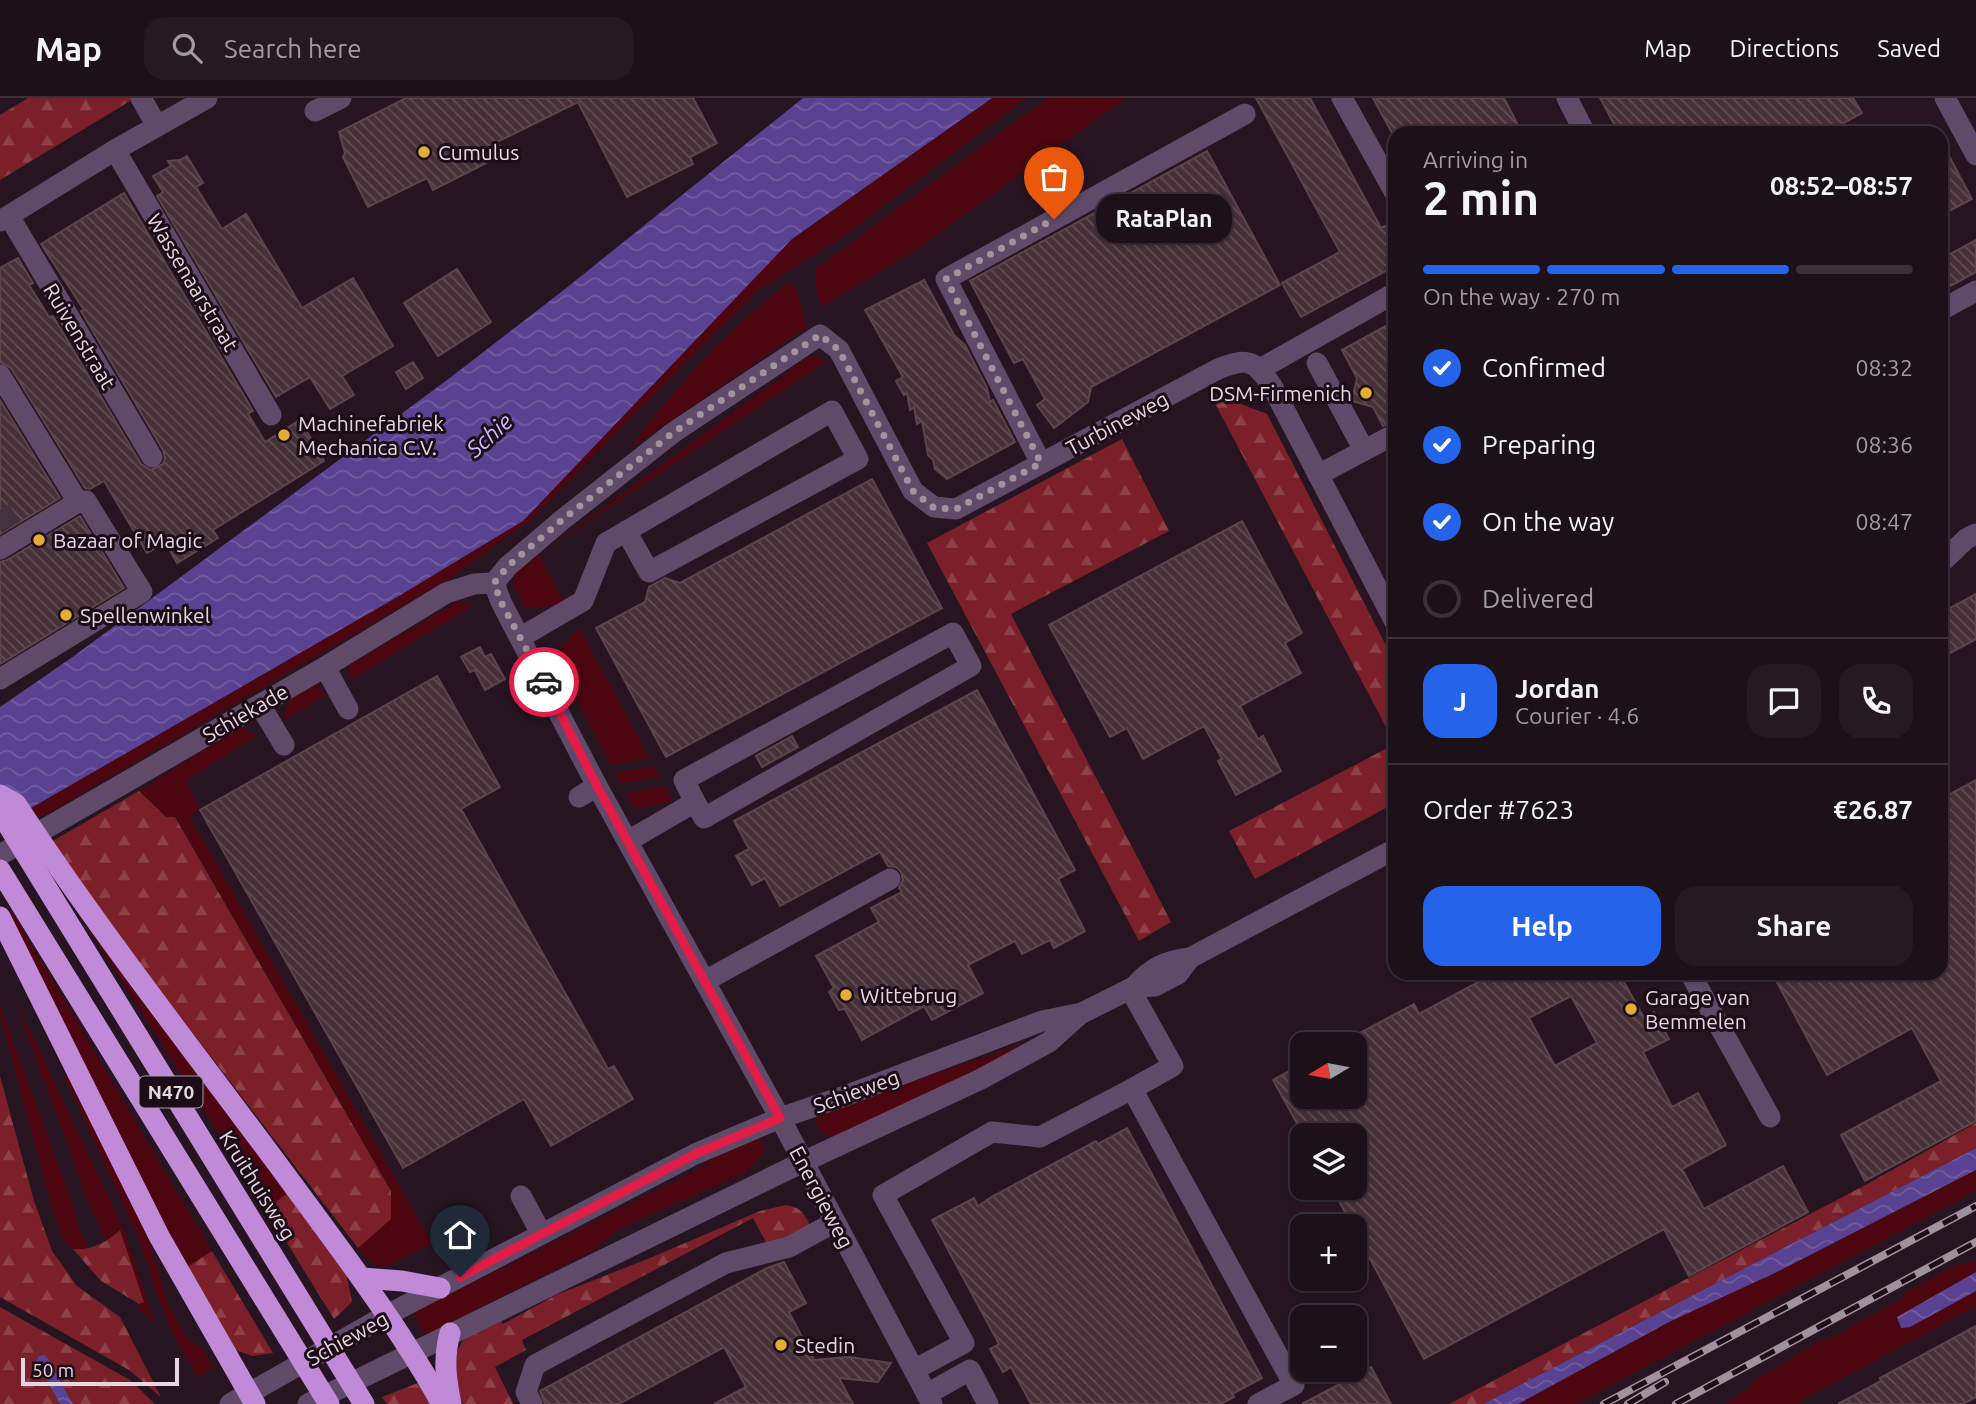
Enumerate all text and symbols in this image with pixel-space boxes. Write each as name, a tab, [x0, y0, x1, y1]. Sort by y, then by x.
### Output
search box	[144, 17, 634, 80]
icon: search	[168, 29, 206, 67]
text: Map	[35, 30, 102, 67]
text: Search here	[224, 34, 362, 63]
text: Map	[1644, 35, 1691, 62]
text: Directions	[1729, 35, 1839, 62]
text: Saved	[1877, 35, 1941, 62]
place label: Cumulus	[438, 140, 519, 164]
marker: Cumulus	[416, 144, 432, 160]
pin	[1024, 147, 1084, 219]
text: Arriving in	[1423, 147, 1528, 172]
icon: bag	[1035, 158, 1073, 196]
text: 08:52–08:57	[1770, 171, 1913, 200]
text: 2 min	[1423, 172, 1539, 224]
callout: RataPlan	[1096, 194, 1232, 244]
text: RataPlan	[1116, 206, 1212, 231]
street label: Wassenaarstraat	[142, 209, 244, 355]
street label: Ruivenstraat	[39, 279, 121, 393]
text: On the way · 270 m	[1423, 284, 1620, 309]
icon: check	[1423, 349, 1461, 387]
text: Confirmed	[1482, 353, 1606, 382]
text: 08:32	[1855, 355, 1913, 380]
place label: DSM-Firmenich	[1209, 381, 1352, 405]
marker: DSM-Firmenich	[1358, 385, 1374, 401]
street label: Turbineweg	[1062, 386, 1172, 460]
water label: Schie	[460, 408, 517, 462]
place label: Machinefabriek Mechanica C.V.	[298, 411, 444, 459]
icon: check	[1423, 426, 1461, 464]
marker: Machinefabriek Mechanica C.V.	[276, 427, 292, 443]
text: Preparing	[1482, 430, 1596, 459]
text: 08:36	[1855, 432, 1913, 457]
icon: check	[1423, 503, 1461, 541]
text: On the way	[1482, 507, 1614, 536]
text: 08:47	[1855, 509, 1913, 534]
place label: Bazaar of Magic	[53, 528, 202, 552]
marker: Bazaar of Magic	[31, 532, 47, 548]
text: Delivered	[1482, 584, 1594, 613]
place label: Spellenwinkel	[80, 603, 210, 627]
marker: Spellenwinkel	[58, 607, 74, 623]
courier	[509, 647, 579, 717]
icon: car	[525, 663, 563, 701]
button: chat	[1747, 664, 1821, 738]
button: phone	[1839, 664, 1913, 738]
text: Jordan	[1515, 674, 1600, 703]
street label: Schiekade	[198, 679, 292, 747]
text: J	[1453, 687, 1467, 716]
text: Courier · 4.6	[1515, 703, 1639, 728]
text: Order #7623	[1423, 795, 1574, 824]
text: €26.87	[1833, 795, 1913, 824]
button: Help	[1423, 886, 1661, 966]
button: Share	[1675, 886, 1913, 966]
place label: Wittebrug	[860, 983, 957, 1007]
place label: Garage van Bemmelen	[1645, 985, 1750, 1033]
marker: Wittebrug	[838, 987, 854, 1003]
marker: Garage van Bemmelen	[1623, 1001, 1639, 1017]
north arrow	[1290, 1032, 1367, 1110]
map controls	[1290, 1032, 1367, 1382]
street label: Schieweg	[810, 1064, 902, 1118]
road number: N470	[140, 1076, 202, 1108]
button: layers	[1290, 1123, 1367, 1200]
street label: Kruithuisweg	[215, 1126, 301, 1244]
street label: Energieweg	[785, 1142, 859, 1252]
pin	[430, 1205, 490, 1277]
button: +	[1290, 1214, 1367, 1291]
icon: home	[441, 1216, 479, 1254]
button: −	[1290, 1305, 1367, 1382]
street label: Schieweg	[302, 1306, 392, 1370]
place label: Stedin	[795, 1333, 855, 1357]
marker: Stedin	[773, 1337, 789, 1353]
scale bar	[21, 1355, 178, 1387]
text: 50 m	[32, 1359, 74, 1381]

